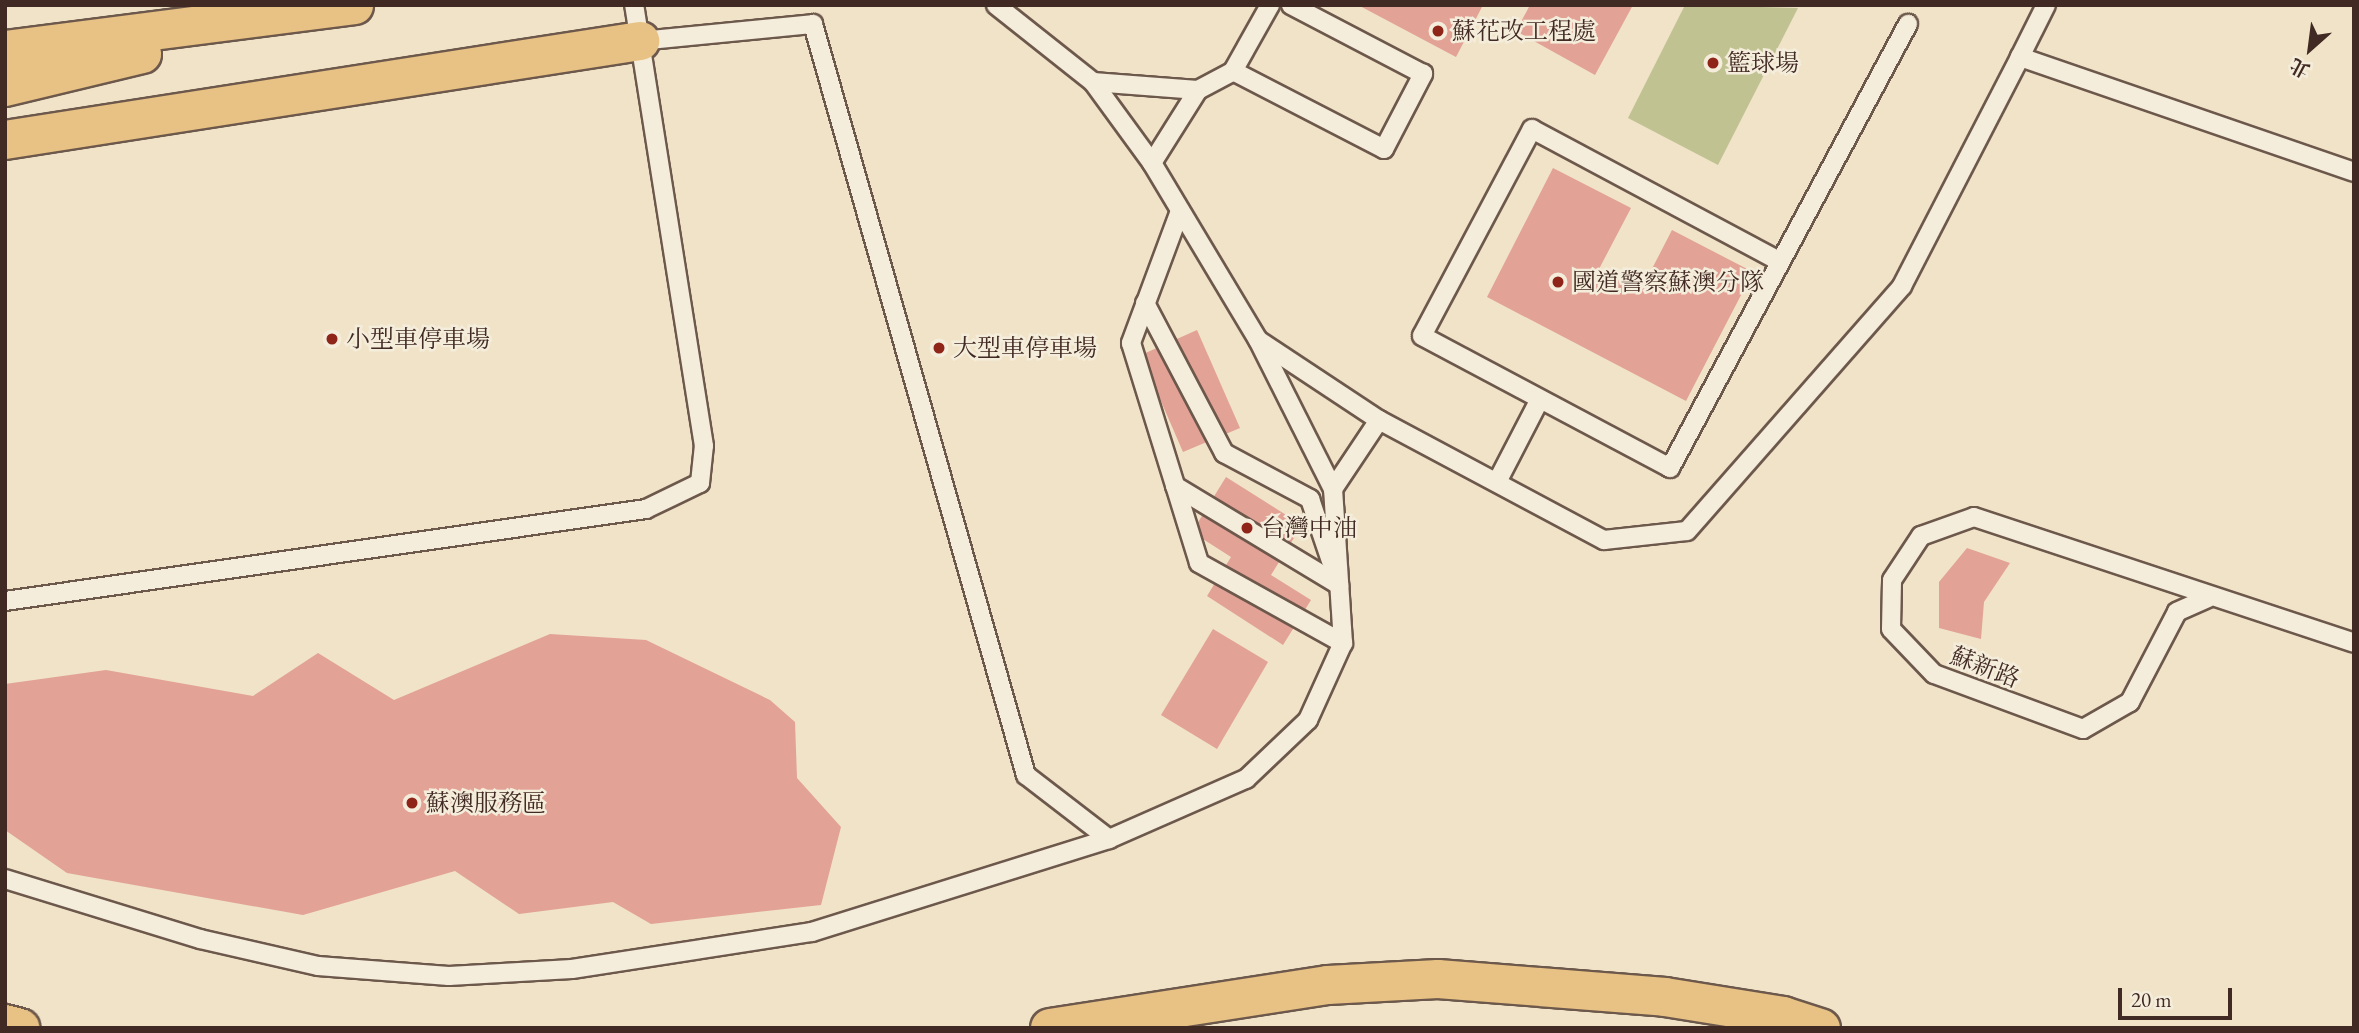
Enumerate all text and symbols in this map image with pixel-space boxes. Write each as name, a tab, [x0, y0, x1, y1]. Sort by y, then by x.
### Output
north arrow	[2275, 14, 2345, 84]
place label: 蘇花改工程處	[1452, 17, 1596, 45]
marker: 蘇花改工程處	[1430, 23, 1446, 39]
place label: 籃球場	[1727, 49, 1799, 77]
text: 北	[2286, 52, 2314, 83]
marker: 籃球場	[1705, 55, 1721, 71]
place label: 國道警察蘇澳分隊	[1572, 268, 1764, 296]
marker: 國道警察蘇澳分隊	[1550, 274, 1566, 290]
place label: 小型車停車場	[346, 325, 490, 353]
marker: 小型車停車場	[324, 331, 340, 347]
place label: 大型車停車場	[953, 334, 1097, 362]
marker: 大型車停車場	[931, 340, 947, 356]
place label: 台灣中油	[1261, 514, 1357, 542]
marker: 台灣中油	[1239, 520, 1255, 536]
street label: 蘇新路	[1946, 641, 2024, 693]
place label: 蘇澳服務區	[426, 789, 546, 817]
marker: 蘇澳服務區	[404, 795, 420, 811]
scale bar	[2121, 974, 2235, 1018]
text: 20 m	[2131, 986, 2172, 1013]

